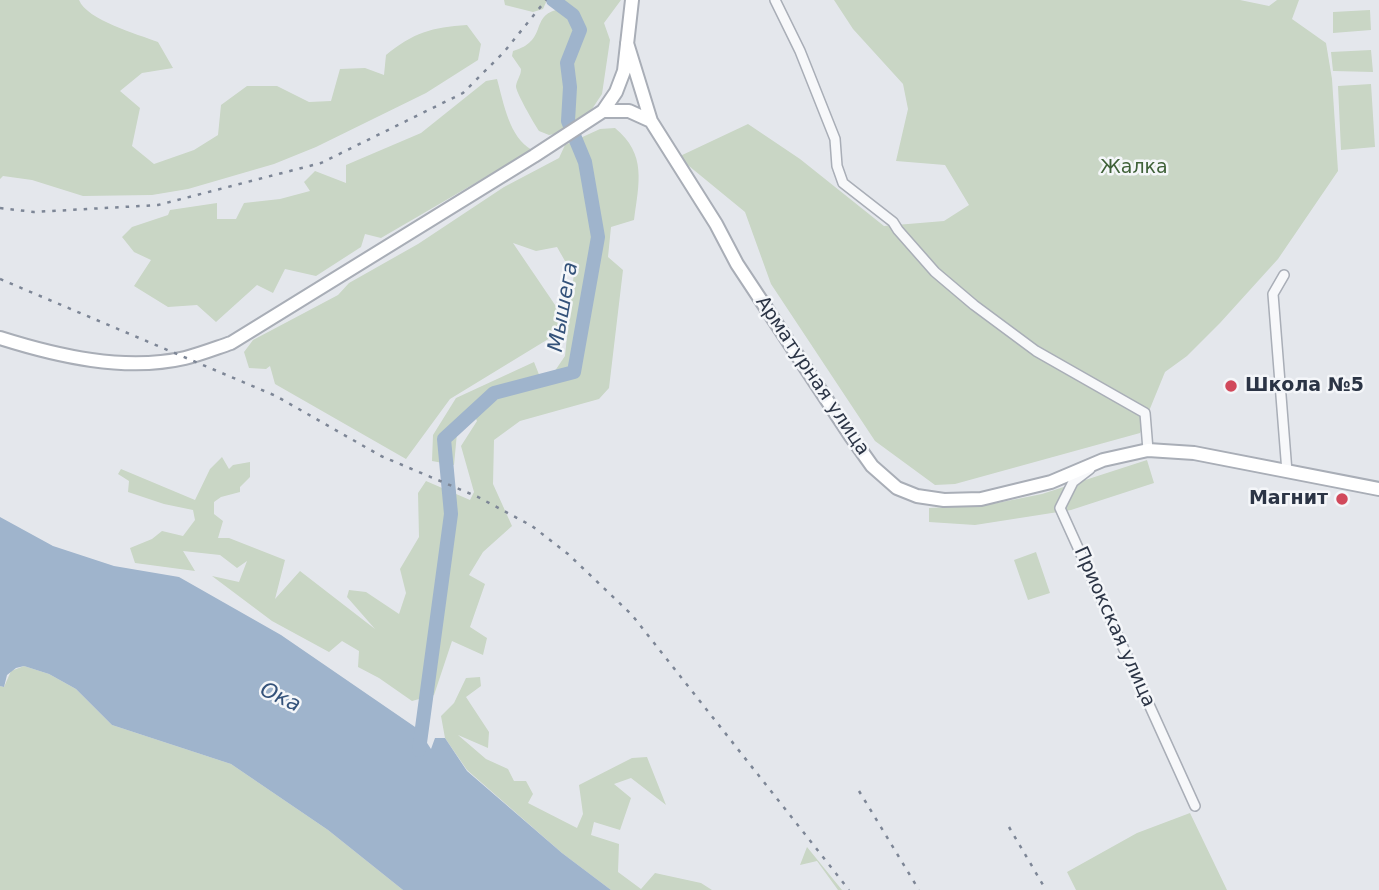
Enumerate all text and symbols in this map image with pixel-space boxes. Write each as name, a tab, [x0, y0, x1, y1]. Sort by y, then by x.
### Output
park label: Жалка	[1100, 157, 1168, 179]
water label: Мышега	[544, 260, 584, 354]
street label: Арматурная улица	[750, 292, 874, 460]
place label: Школа №5	[1245, 375, 1364, 397]
marker: Школа №5	[1223, 378, 1239, 394]
place label: Магнит	[1249, 488, 1328, 510]
marker: Магнит	[1334, 491, 1350, 507]
street label: Приокская улица	[1068, 543, 1160, 711]
water label: Ока	[256, 678, 304, 718]

